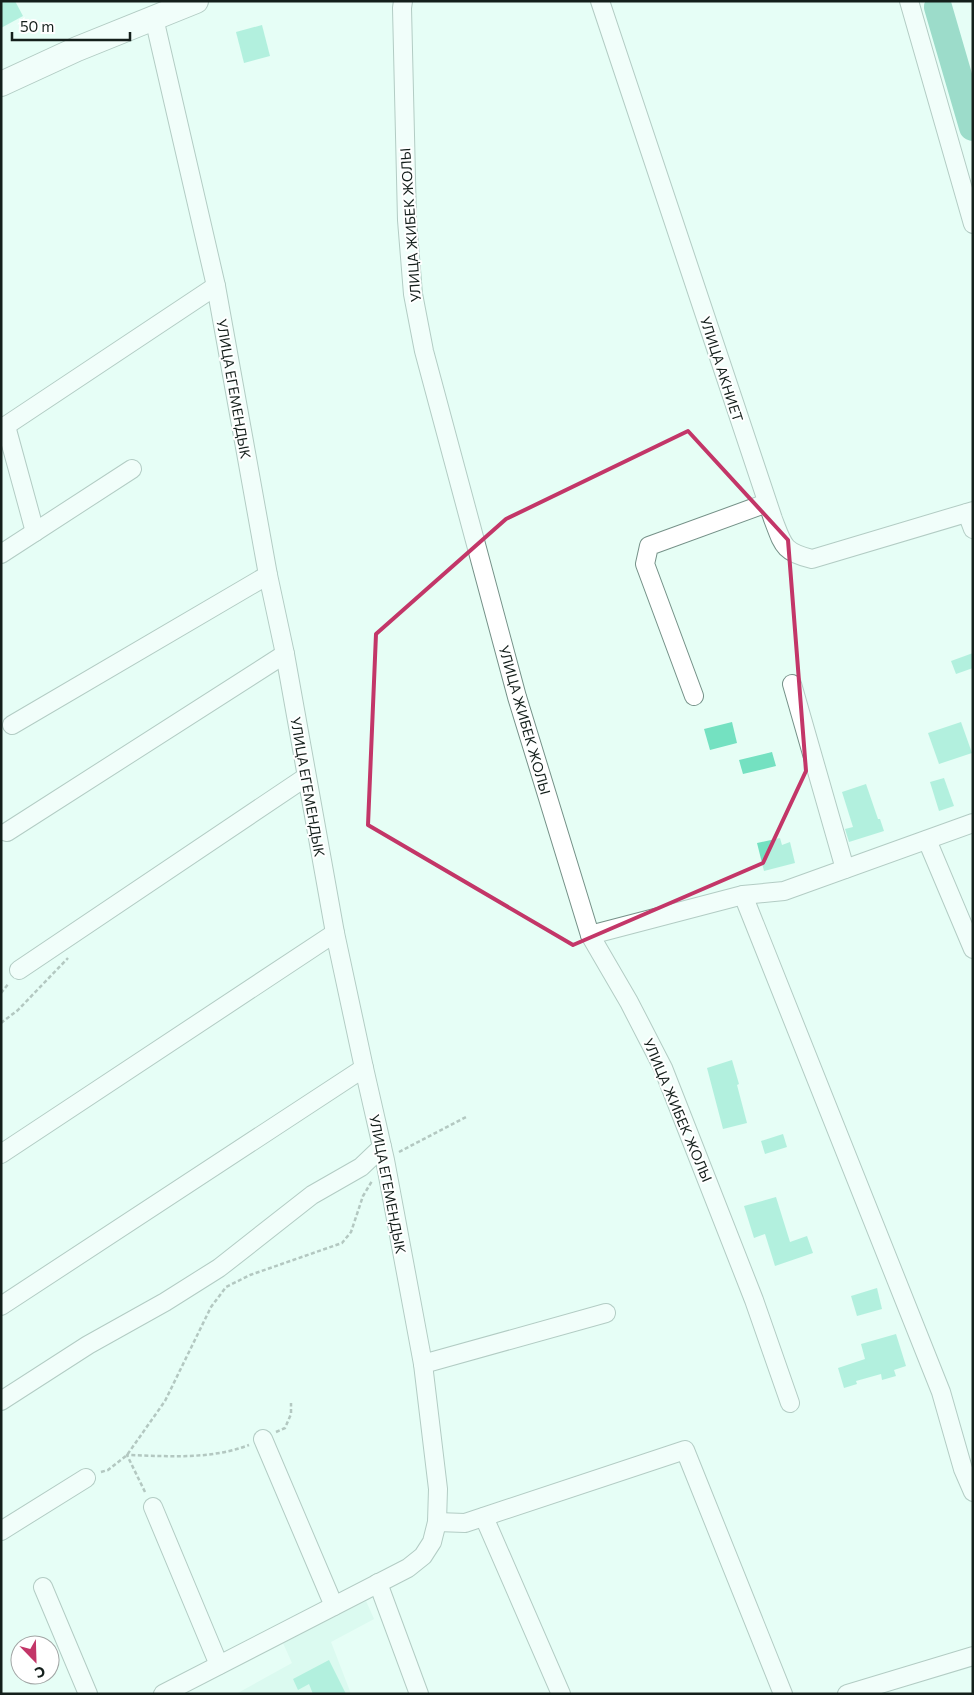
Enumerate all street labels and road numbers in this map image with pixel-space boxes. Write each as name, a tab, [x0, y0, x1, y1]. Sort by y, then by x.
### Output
street label: УЛИЦА ЖИБЕК ЖОЛЫ	[396, 147, 424, 303]
street label: УЛИЦА АКНИЕТ	[697, 314, 747, 424]
street label: УЛИЦА ЕГЕМЕНДЫК	[213, 318, 255, 460]
street label: УЛИЦА ЖИБЕК ЖОЛЫ	[496, 643, 554, 797]
street label: УЛИЦА ЕГЕМЕНДЫК	[287, 716, 329, 858]
street label: УЛИЦА ЖИБЕК ЖОЛЫ	[640, 1035, 716, 1185]
street label: УЛИЦА ЕГЕМЕНДЫК	[366, 1113, 410, 1255]

